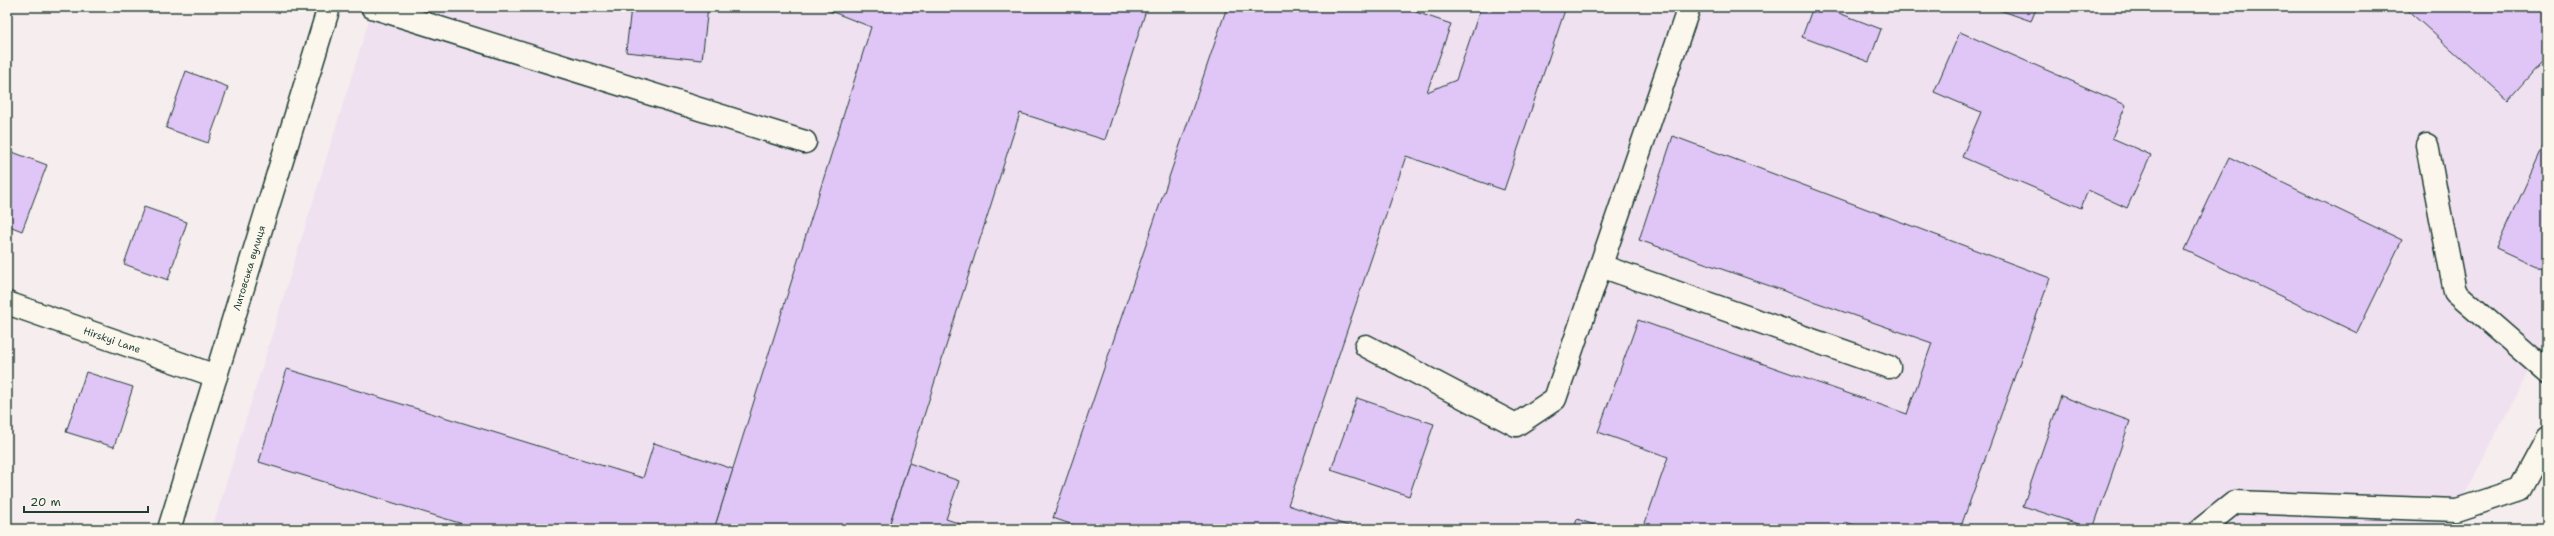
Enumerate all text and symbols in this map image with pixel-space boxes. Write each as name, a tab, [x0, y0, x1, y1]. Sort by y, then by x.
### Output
street label: Литовська вулиця	[230, 224, 268, 312]
street label: Hirskyi Lane	[82, 324, 143, 356]
scale bar	[24, 488, 148, 514]
text: 20 m	[30, 494, 61, 510]

